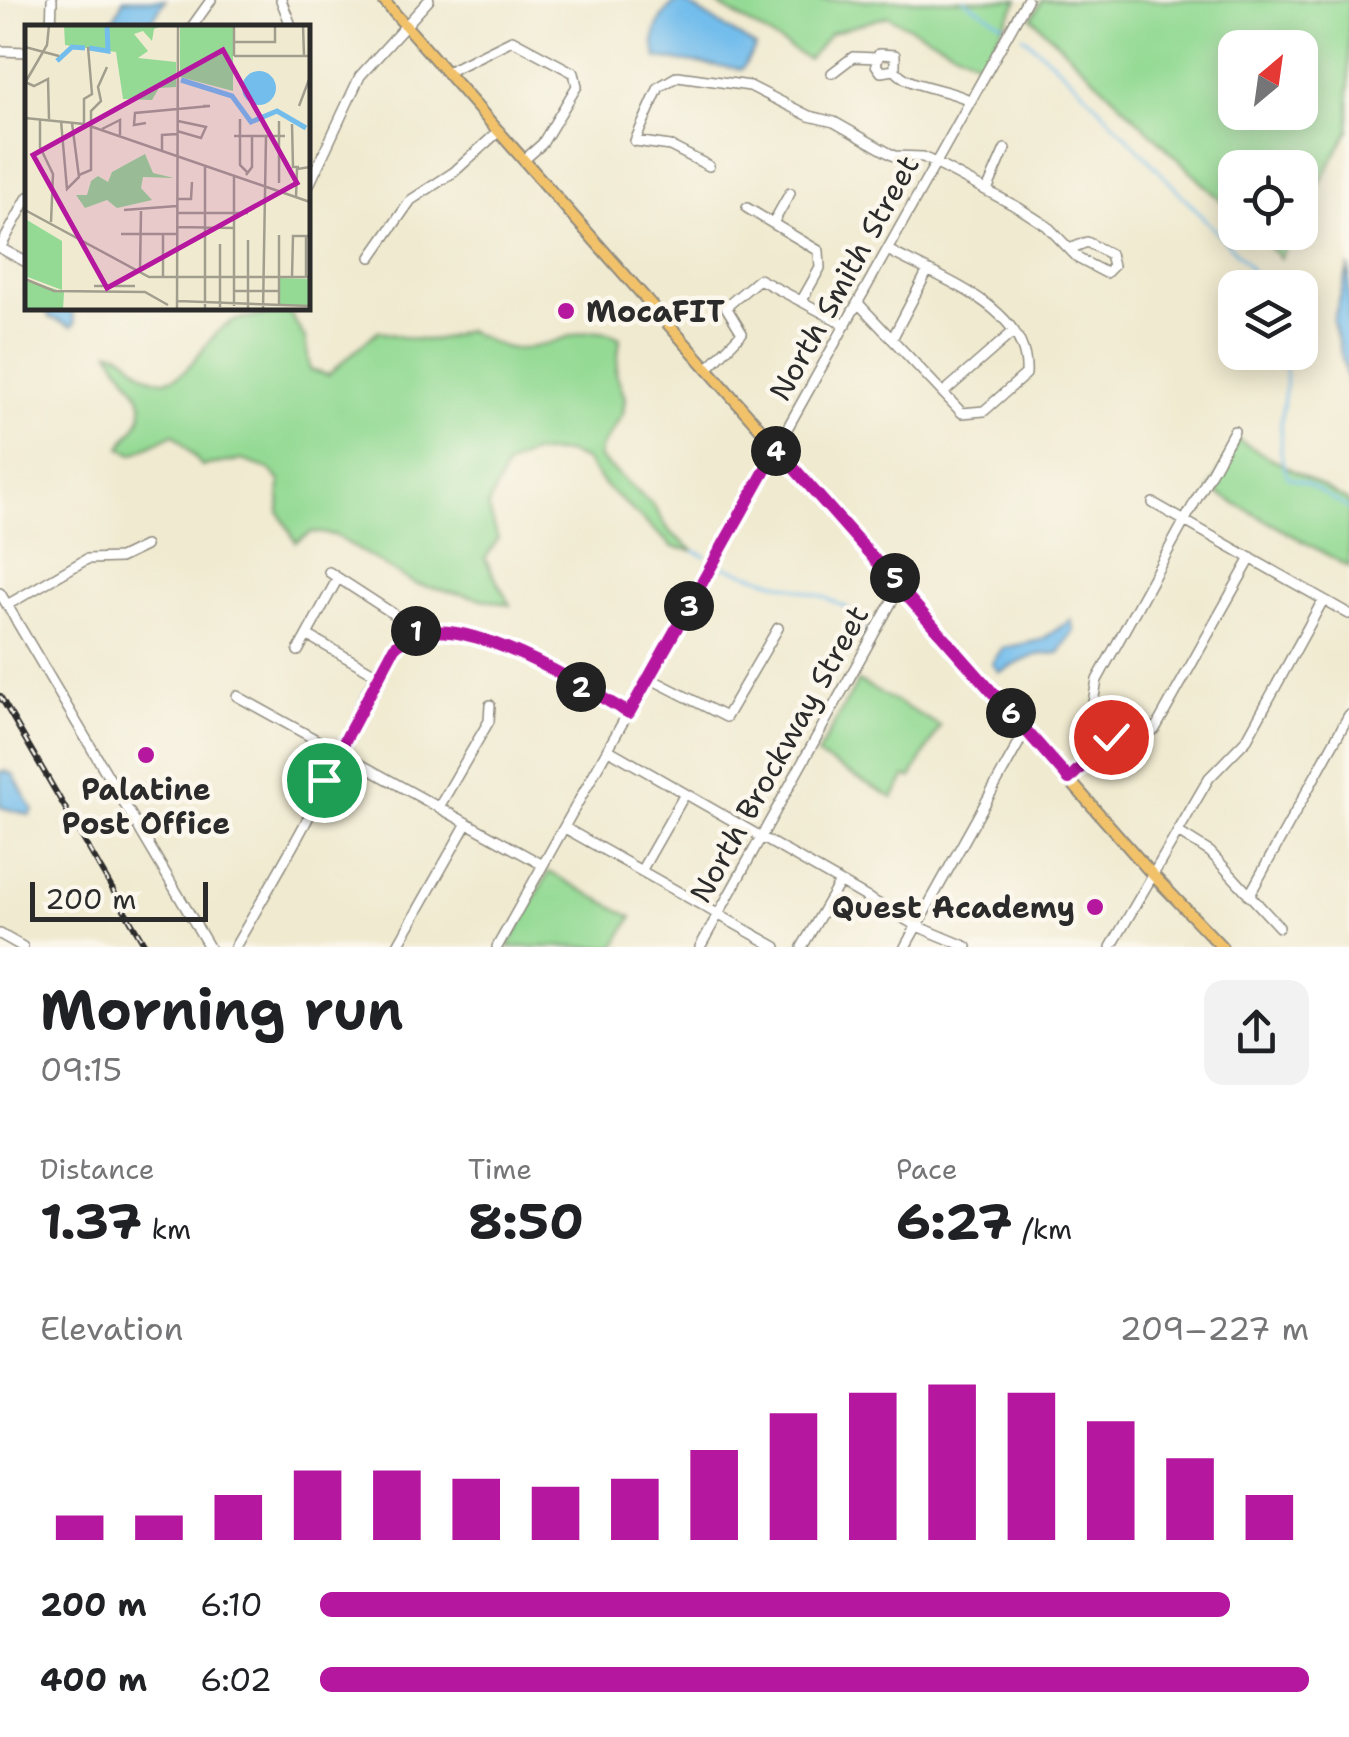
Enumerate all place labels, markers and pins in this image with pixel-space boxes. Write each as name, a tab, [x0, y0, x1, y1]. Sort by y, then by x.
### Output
place label: MocaFIT	[586, 291, 725, 332]
marker: MocaFIT	[555, 300, 577, 322]
pin: 4	[751, 426, 801, 476]
pin: 5	[870, 553, 920, 603]
pin: 3	[664, 581, 714, 631]
pin: 1	[391, 606, 441, 656]
pin: 2	[556, 662, 606, 712]
pin: 6	[986, 688, 1036, 738]
pin	[1069, 695, 1154, 780]
pin	[282, 738, 367, 823]
marker: Palatine Post Office	[135, 744, 157, 766]
place label: Palatine Post Office	[62, 769, 230, 844]
place label: Quest Academy	[831, 887, 1075, 928]
marker: Quest Academy	[1084, 896, 1106, 918]

